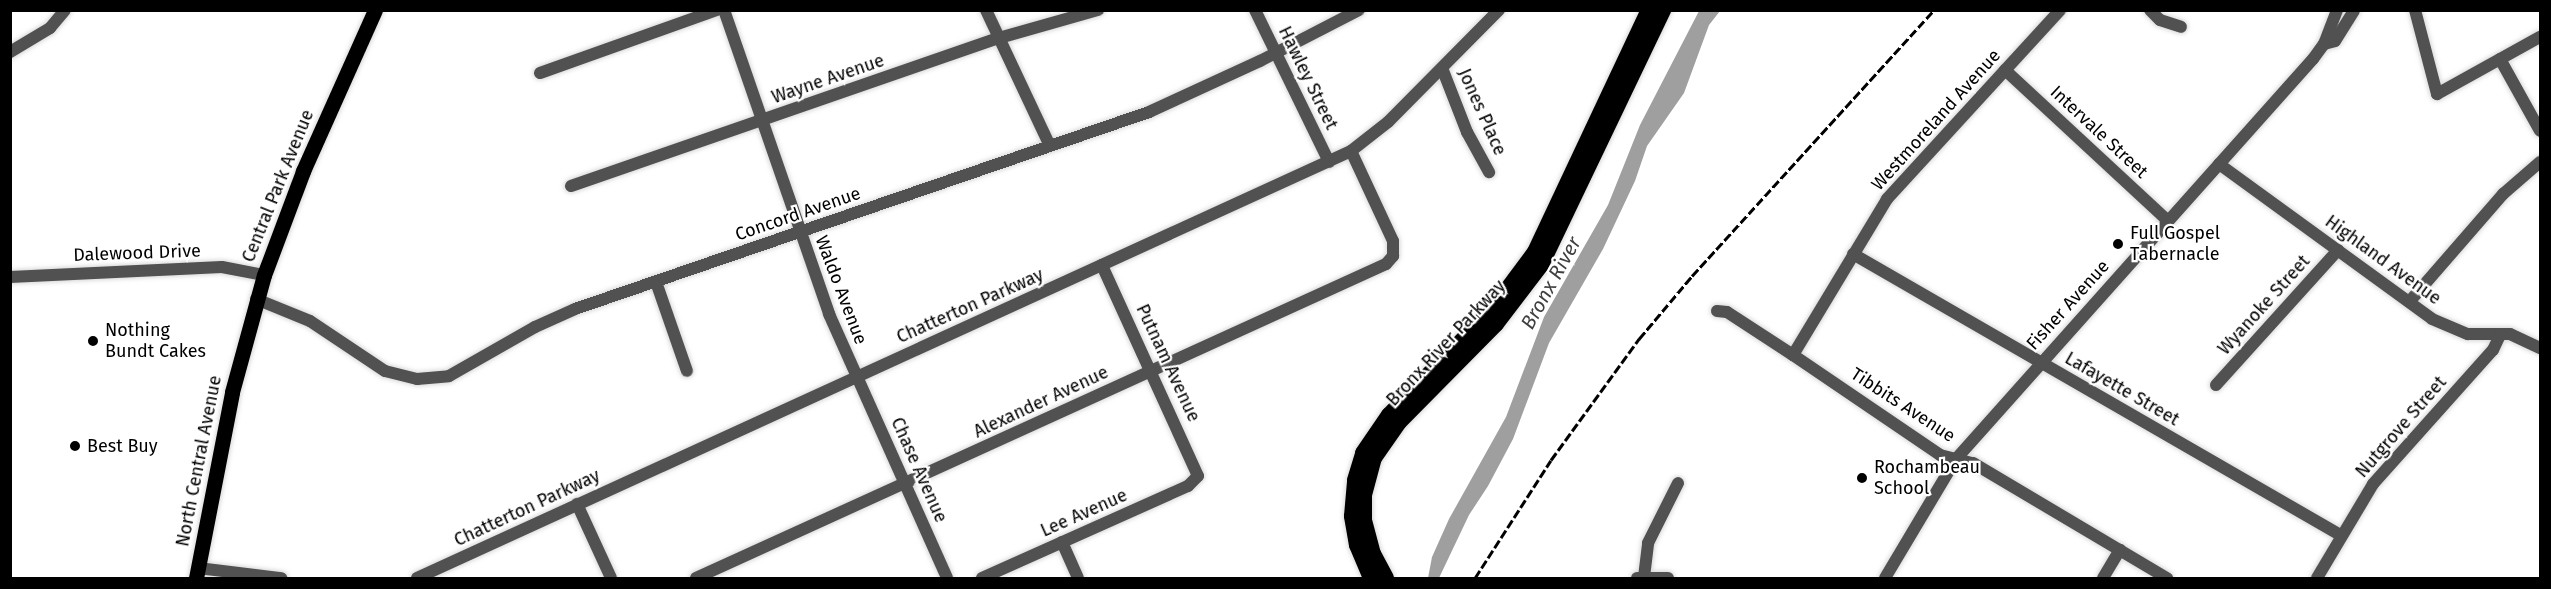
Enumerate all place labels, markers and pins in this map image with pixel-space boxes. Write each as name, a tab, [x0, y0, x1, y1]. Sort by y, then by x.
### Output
place label: Full Gospel Tabernacle	[2130, 223, 2220, 266]
marker: Full Gospel Tabernacle	[2111, 237, 2125, 251]
place label: Nothing Bundt Cakes	[105, 320, 206, 362]
marker: Nothing Bundt Cakes	[86, 334, 100, 348]
place label: Best Buy	[87, 435, 158, 457]
marker: Best Buy	[68, 439, 82, 453]
place label: Rochambeau School	[1874, 457, 1980, 500]
marker: Rochambeau School	[1855, 471, 1869, 485]

